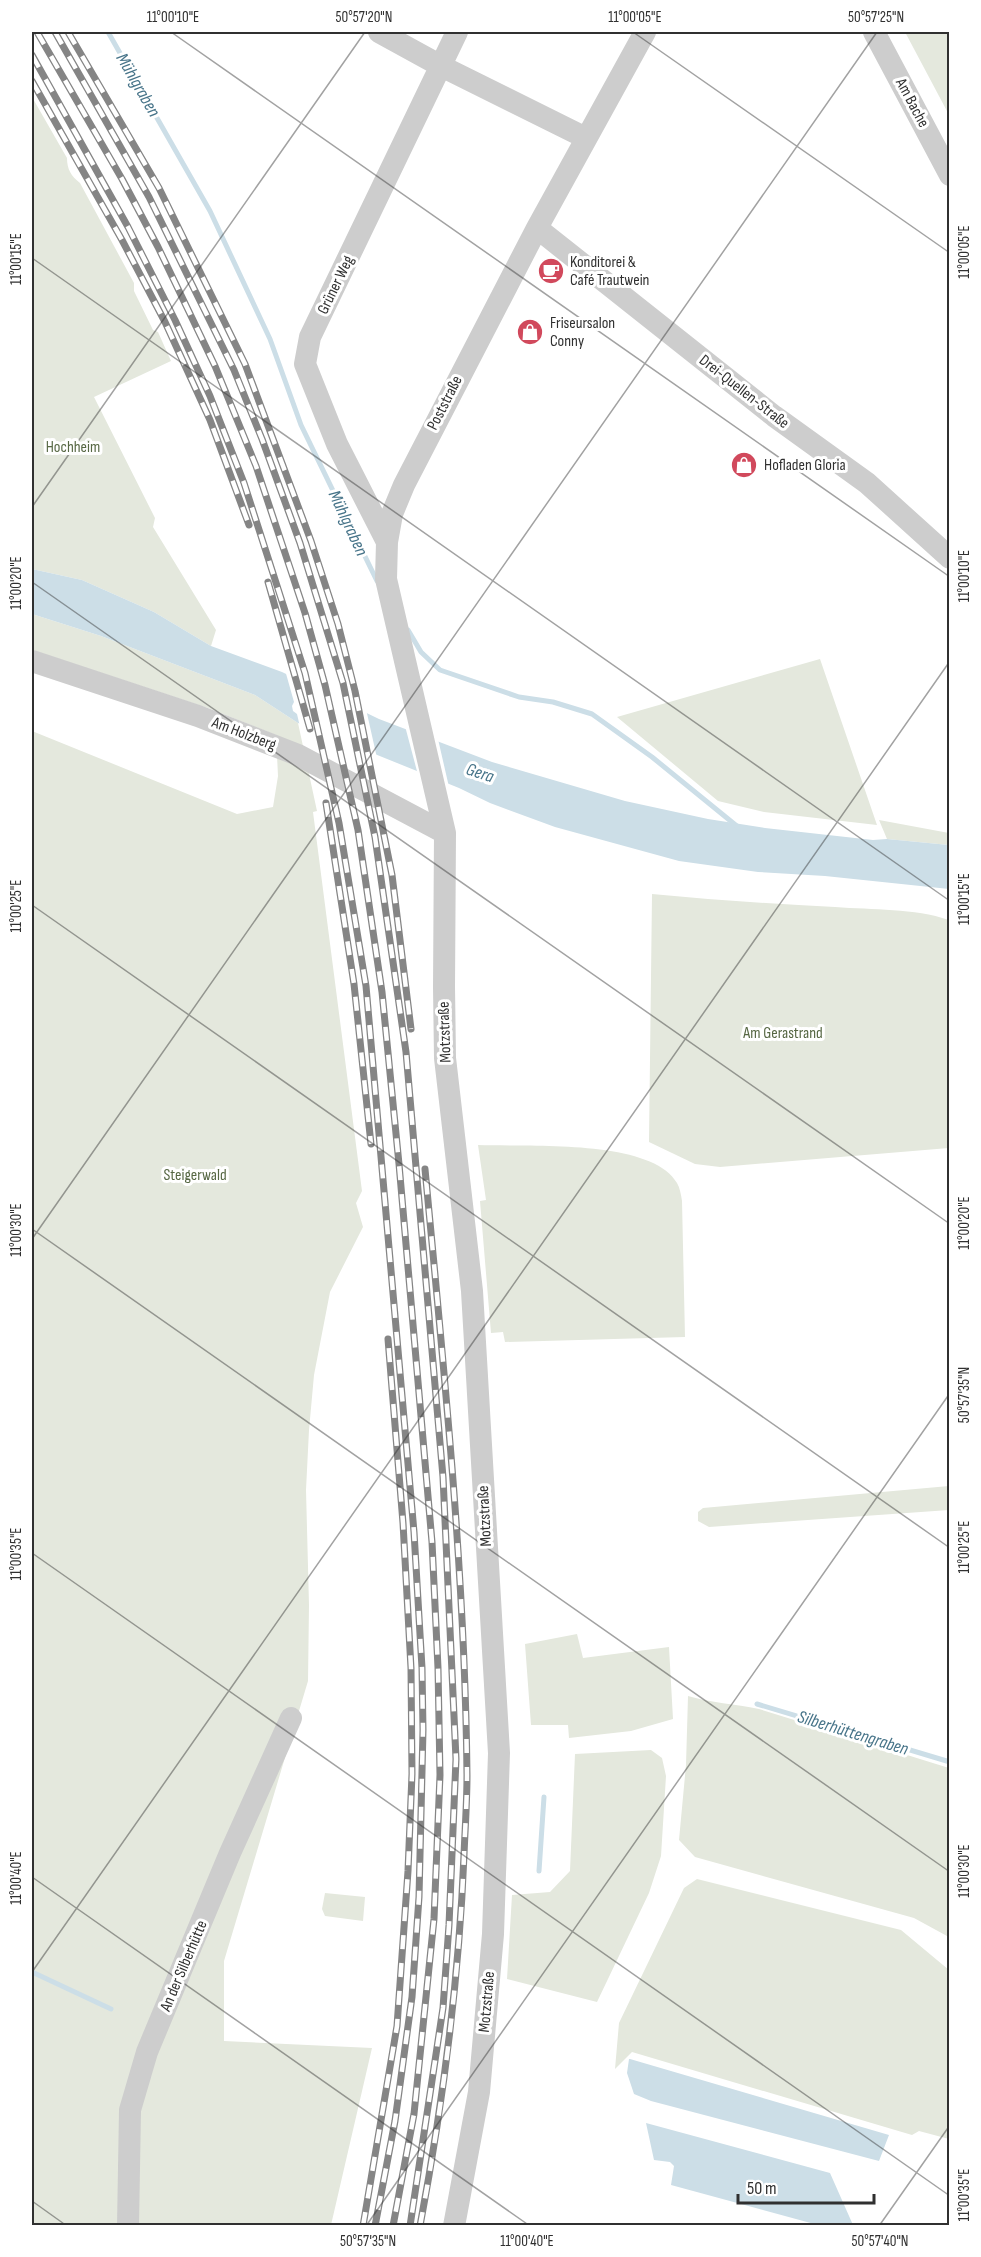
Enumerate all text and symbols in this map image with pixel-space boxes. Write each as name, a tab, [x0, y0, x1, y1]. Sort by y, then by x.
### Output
text: 11°00'10"E	[147, 8, 199, 27]
text: 50°57'20"N	[336, 8, 392, 27]
text: 11°00'05"E	[608, 8, 662, 27]
text: 50°57'25"N	[848, 8, 904, 27]
water label: Mühlgraben	[111, 49, 165, 121]
street label: Am Bache	[891, 74, 933, 131]
text: 11°00'05"E	[955, 225, 974, 279]
text: 11°00'15"E	[7, 233, 26, 285]
street label: Grüner Weg	[314, 253, 358, 317]
place label: Konditorei & Café Trautwein	[570, 253, 649, 290]
cafe icon: Konditorei & Café Trautwein	[536, 256, 566, 286]
place label: Friseursalon Conny	[550, 314, 615, 351]
shop icon: Friseursalon Conny	[515, 317, 545, 347]
street label: Drei-Quellen-Straße	[695, 351, 793, 433]
street label: Poststraße	[423, 373, 467, 433]
park label: Hochheim	[46, 438, 100, 457]
shop icon: Hofladen Gloria	[729, 450, 759, 480]
place label: Hofladen Gloria	[764, 456, 846, 475]
water label: Mühlgraben	[324, 487, 372, 560]
text: 11°00'10"E	[955, 550, 974, 602]
text: 11°00'20"E	[7, 556, 26, 610]
street label: Am Holzberg	[208, 713, 279, 755]
water label: Gera	[463, 759, 497, 788]
text: 11°00'15"E	[955, 873, 974, 925]
text: 11°00'25"E	[7, 880, 26, 932]
street label: Motzstraße	[434, 1001, 456, 1063]
park label: Am Gerastrand	[742, 1024, 823, 1043]
park label: Steigerwald	[163, 1166, 227, 1185]
text: 11°00'20"E	[955, 1196, 974, 1250]
text: 11°00'30"E	[7, 1203, 26, 1257]
text: 50°57'35"N	[955, 1367, 974, 1423]
street label: Motzstraße	[474, 1485, 496, 1547]
text: 11°00'25"E	[955, 1521, 974, 1573]
text: 11°00'35"E	[7, 1528, 26, 1580]
water label: Silberhüttengraben	[795, 1706, 911, 1760]
text: 11°00'30"E	[955, 1844, 974, 1898]
text: 11°00'40"E	[7, 1851, 26, 1905]
street label: An der Silberhütte	[156, 1918, 212, 2015]
street label: Motzstraße	[475, 1971, 499, 2033]
scale bar	[738, 2167, 874, 2205]
text: 11°00'35"E	[955, 2169, 974, 2221]
text: 50 m	[747, 2178, 777, 2199]
text: 50°57'35"N	[340, 2232, 396, 2251]
text: 11°00'40"E	[500, 2232, 554, 2251]
text: 50°57'40"N	[852, 2232, 908, 2251]

